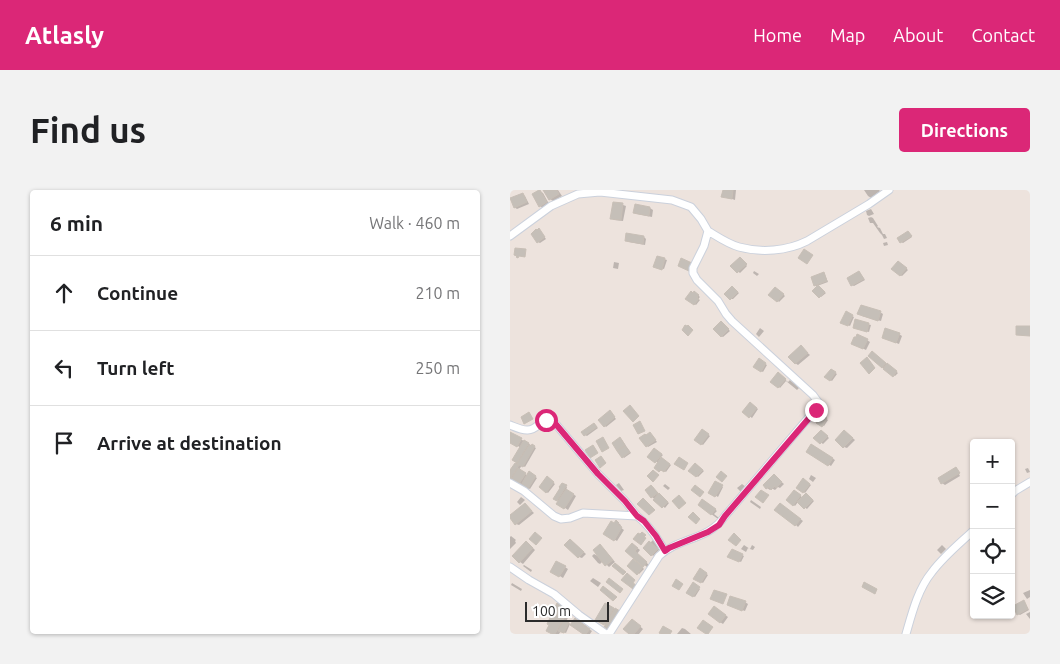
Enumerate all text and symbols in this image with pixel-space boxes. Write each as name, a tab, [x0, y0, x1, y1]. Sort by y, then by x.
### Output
text: Atlasly	[25, 22, 104, 49]
text: Home	[753, 25, 802, 45]
text: Map	[830, 25, 865, 45]
text: About	[893, 25, 943, 45]
text: Contact	[971, 25, 1035, 45]
button: Directions	[899, 108, 1030, 152]
text: Find us	[30, 110, 146, 150]
text: 6 min	[50, 211, 103, 235]
text: Walk · 460 m	[369, 214, 460, 232]
icon: ahead	[50, 279, 78, 307]
text: Continue	[97, 282, 178, 304]
text: 210 m	[415, 284, 460, 302]
icon: left	[50, 354, 78, 382]
text: Turn left	[97, 357, 175, 379]
text: 250 m	[415, 359, 460, 377]
route end	[805, 399, 828, 422]
route start	[535, 409, 558, 432]
icon: arrive	[50, 429, 78, 457]
text: Arrive at destination	[97, 432, 282, 454]
map controls	[970, 439, 1015, 619]
button: +	[970, 439, 1015, 484]
button: −	[970, 484, 1015, 529]
button: locate	[970, 529, 1015, 574]
button: layers	[970, 574, 1015, 619]
scale bar	[525, 599, 609, 622]
text: 100 m	[532, 603, 571, 619]

